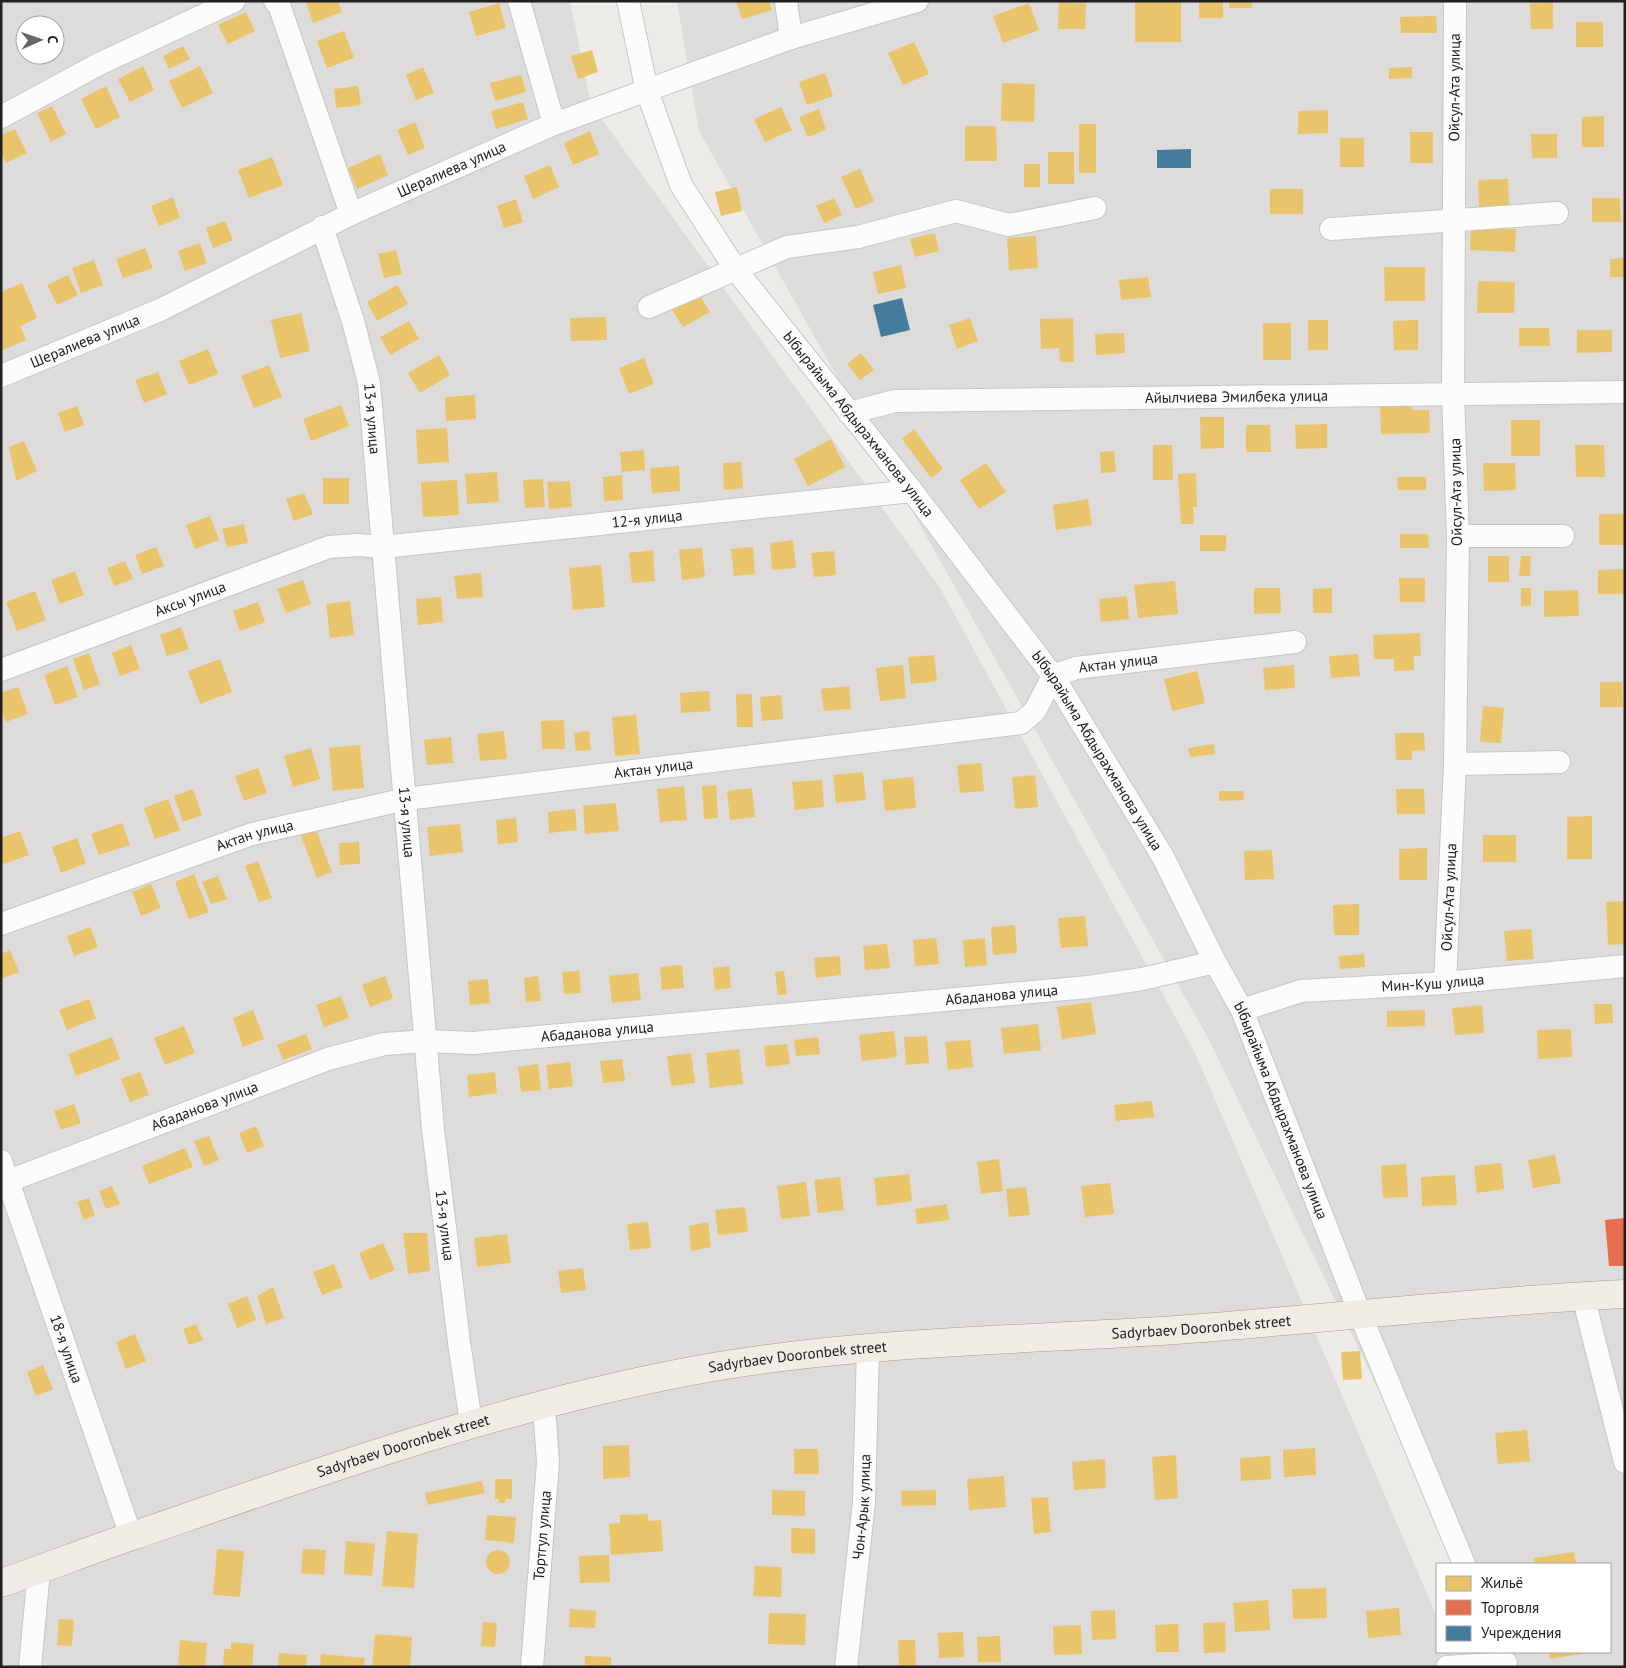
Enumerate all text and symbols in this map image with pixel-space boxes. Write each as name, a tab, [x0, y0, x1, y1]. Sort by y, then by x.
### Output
north arrow	[15, 15, 65, 65]
street label: Ойсул-Ата улица	[1444, 33, 1464, 142]
text: С	[44, 35, 62, 44]
street label: Шералиева улица	[394, 137, 509, 201]
street label: Шералиева улица	[27, 309, 142, 372]
street label: Ыбырайыма Абдырахманова улица	[779, 327, 938, 521]
street label: 13-я улица	[360, 383, 385, 455]
street label: Айылчиева Эмилбека улица	[1145, 386, 1328, 407]
street label: Ойсул-Ата улица	[1445, 438, 1466, 546]
street label: 12-я улица	[611, 505, 683, 532]
street label: Аксы улица	[152, 577, 228, 621]
street label: Ыбырайыма Абдырахманова улица	[1028, 646, 1167, 854]
street label: Актан улица	[1078, 648, 1159, 677]
street label: Актан улица	[613, 754, 694, 782]
street label: 13-я улица	[395, 786, 420, 859]
street label: Актан улица	[213, 815, 295, 855]
street label: Ойсул-Ата улица	[1436, 843, 1460, 952]
street label: Мин-Куш улица	[1381, 969, 1485, 996]
street label: Абаданова улица	[944, 980, 1059, 1009]
street label: Ыбырайыма Абдырахманова улица	[1230, 998, 1332, 1222]
street label: Абаданова улица	[540, 1017, 654, 1046]
street label: Абаданова улица	[148, 1077, 261, 1135]
street label: 13-я улица	[432, 1189, 459, 1262]
street label: Sadyrbaev Dooronbek street	[1111, 1311, 1292, 1343]
street label: 18-я улица	[46, 1312, 87, 1386]
street label: Sadyrbaev Dooronbek street	[707, 1337, 887, 1377]
street label: Sadyrbaev Dooronbek street	[314, 1410, 492, 1481]
street label: Чон-Арык улица	[848, 1454, 874, 1561]
street label: Тортгул улица	[529, 1490, 555, 1581]
legend	[1436, 1563, 1611, 1653]
text: Жильё	[1480, 1573, 1523, 1592]
text: Торговля	[1481, 1598, 1539, 1617]
text: Учреждения	[1481, 1623, 1561, 1642]

